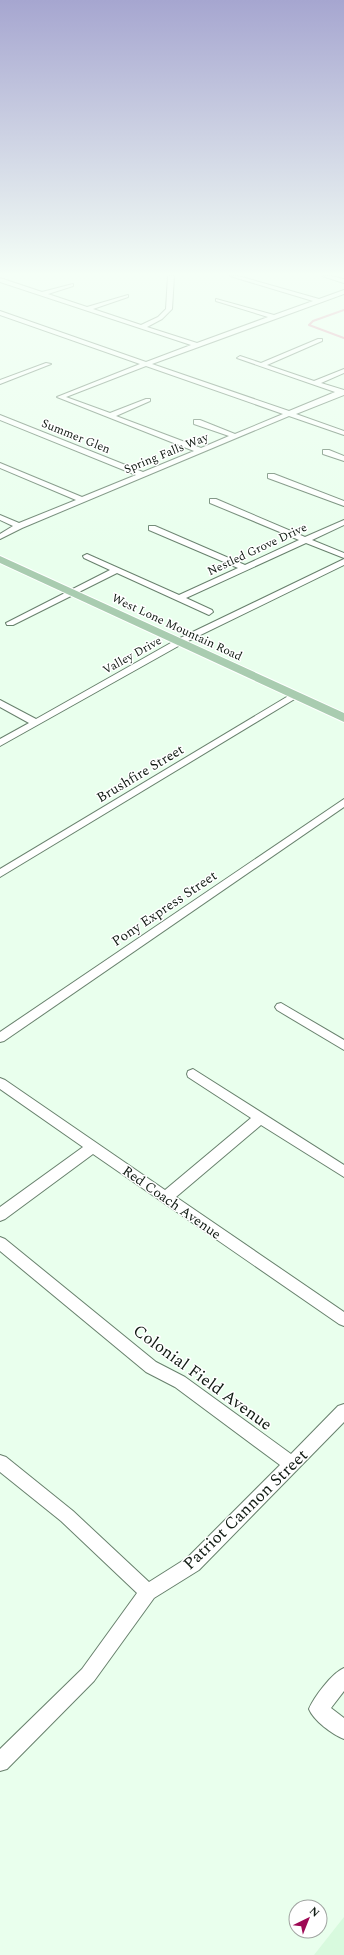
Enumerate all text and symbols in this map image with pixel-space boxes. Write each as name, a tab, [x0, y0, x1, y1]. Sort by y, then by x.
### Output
street label: Summer Glen	[38, 414, 113, 459]
street label: Spring Falls Way	[121, 427, 212, 479]
street label: Nestled Grove Drive	[204, 518, 310, 581]
street label: West Lone Mountain Road	[108, 589, 245, 666]
street label: Valley Drive	[99, 631, 165, 680]
street label: Brushfire Street	[93, 739, 188, 808]
street label: Pony Express Street	[107, 865, 221, 952]
street label: Red Coach Avenue	[118, 1160, 226, 1245]
street label: Colonial Field Avenue	[127, 1318, 278, 1437]
street label: Patriot Cannon Street	[177, 1443, 314, 1576]
north arrow	[288, 1899, 328, 1939]
text: N	[305, 1903, 324, 1921]

